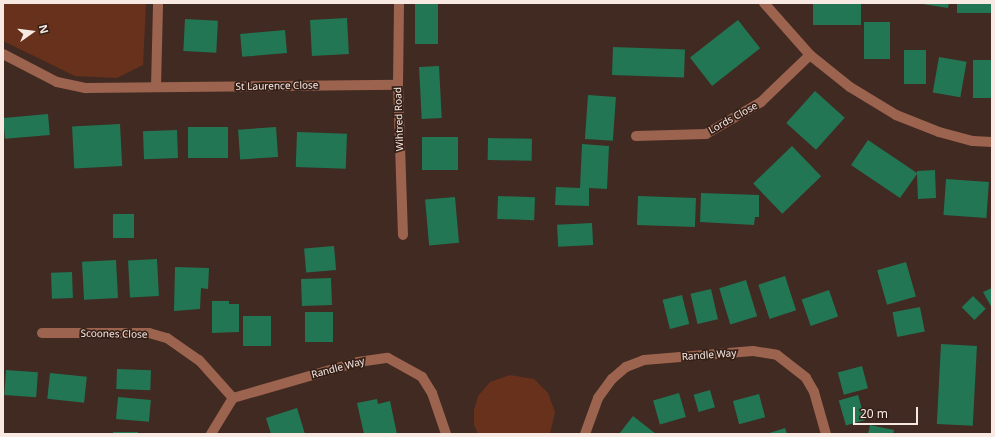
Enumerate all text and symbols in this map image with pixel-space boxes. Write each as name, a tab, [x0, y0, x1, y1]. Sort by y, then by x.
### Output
north arrow	[12, 12, 52, 52]
text: N	[36, 23, 52, 35]
street label: St Laurence Close	[235, 79, 319, 93]
street label: Wihtred Road	[392, 87, 406, 151]
street label: Lords Close	[706, 100, 760, 136]
street label: Scoones Close	[80, 327, 148, 341]
street label: Randle Way	[681, 347, 737, 363]
street label: Randle Way	[310, 355, 366, 381]
scale bar	[855, 399, 920, 425]
text: 20 m	[860, 405, 888, 422]

